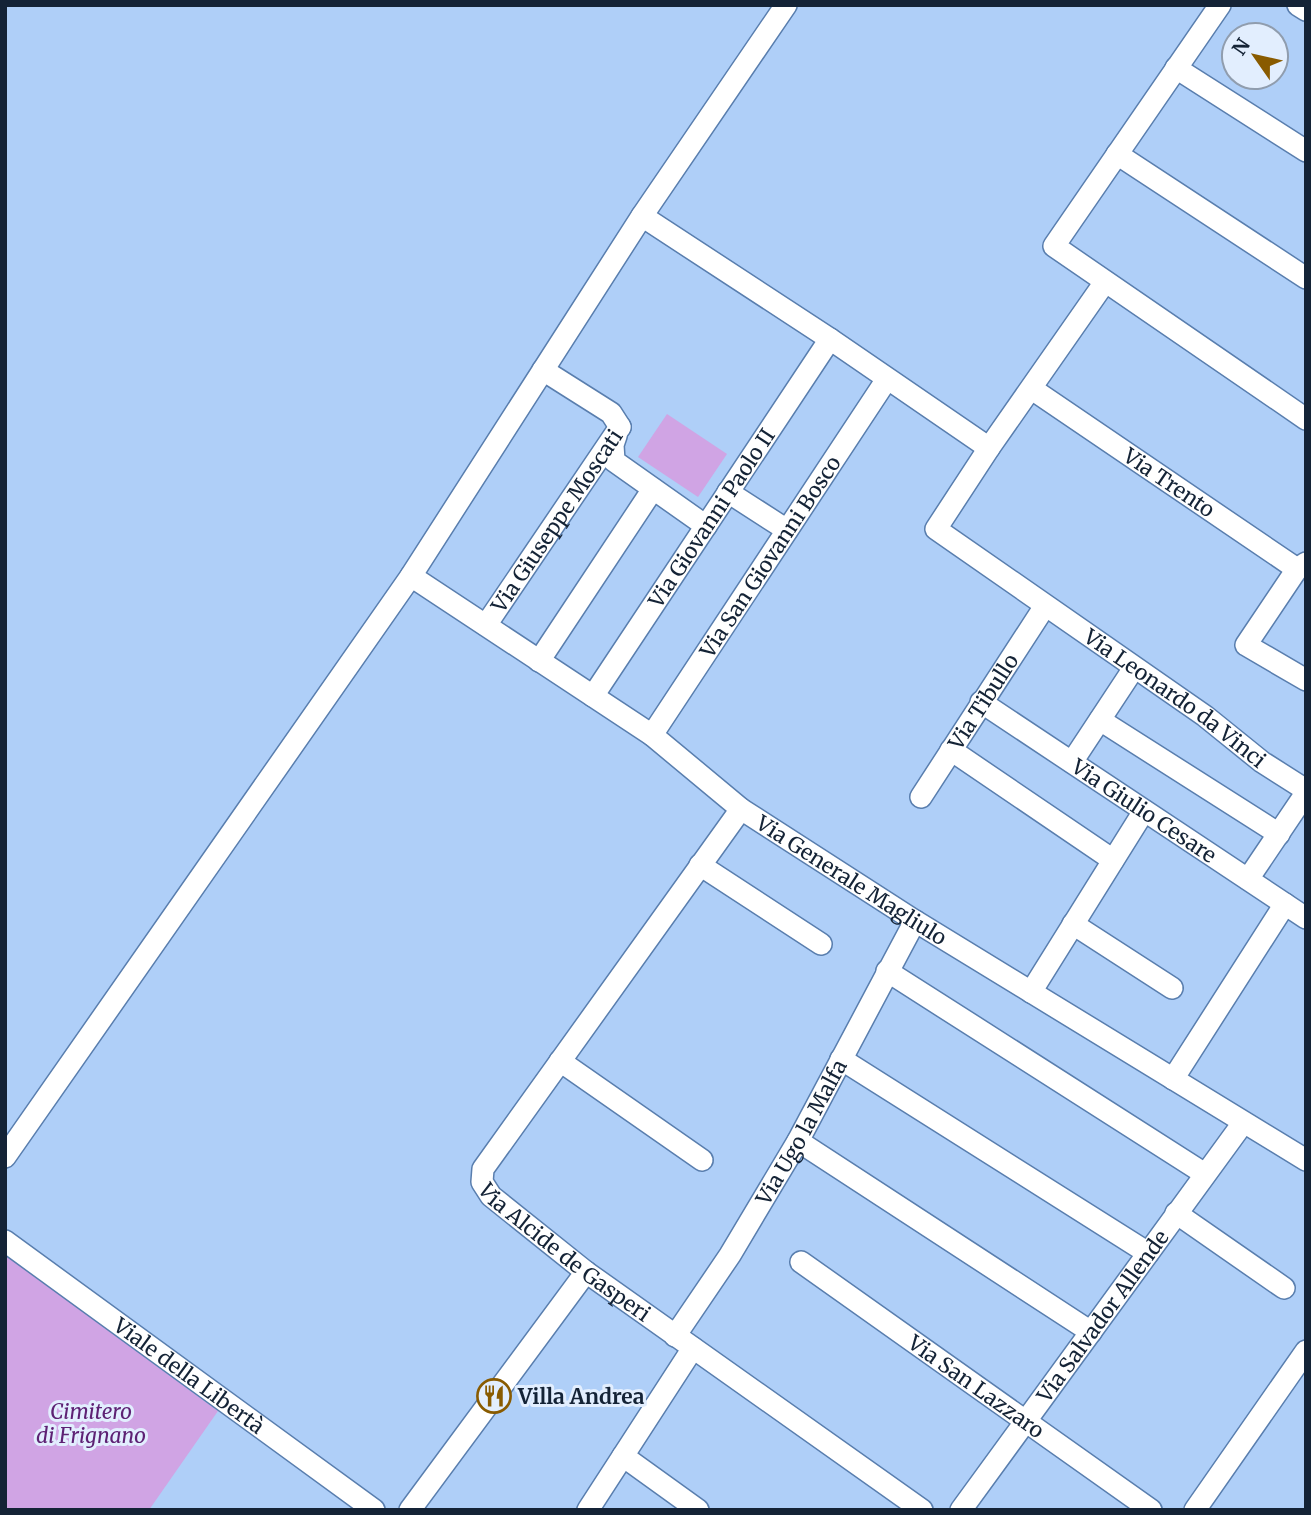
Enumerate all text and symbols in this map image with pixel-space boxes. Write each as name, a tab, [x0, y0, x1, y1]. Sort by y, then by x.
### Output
north arrow	[1220, 21, 1290, 91]
text: N	[1227, 34, 1255, 59]
street label: Via Giovanni Paolo II	[642, 423, 781, 613]
street label: Via Giuseppe Moscati	[485, 424, 628, 618]
street label: Via Trento	[1118, 441, 1220, 523]
street label: Via San Giovanni Bosco	[693, 450, 846, 663]
street label: Via Leonardo da Vinci	[1078, 622, 1272, 773]
street label: Via Tibullo	[942, 648, 1024, 755]
street label: Via Giulio Cesare	[1066, 752, 1222, 868]
street label: Via Generale Magliulo	[750, 808, 952, 951]
street label: Via Ugo la Malfa	[749, 1055, 852, 1210]
street label: Via Alcide de Gasperi	[472, 1177, 656, 1327]
street label: Via Salvador Allende	[1030, 1225, 1174, 1408]
street label: Viale della Libertà	[108, 1311, 270, 1439]
street label: Via San Lazzaro	[902, 1328, 1050, 1444]
restaurant icon: Villa Andrea	[475, 1377, 513, 1415]
place label: Villa Andrea	[517, 1383, 645, 1410]
park label: Cimitero di Frignano	[36, 1398, 146, 1449]

